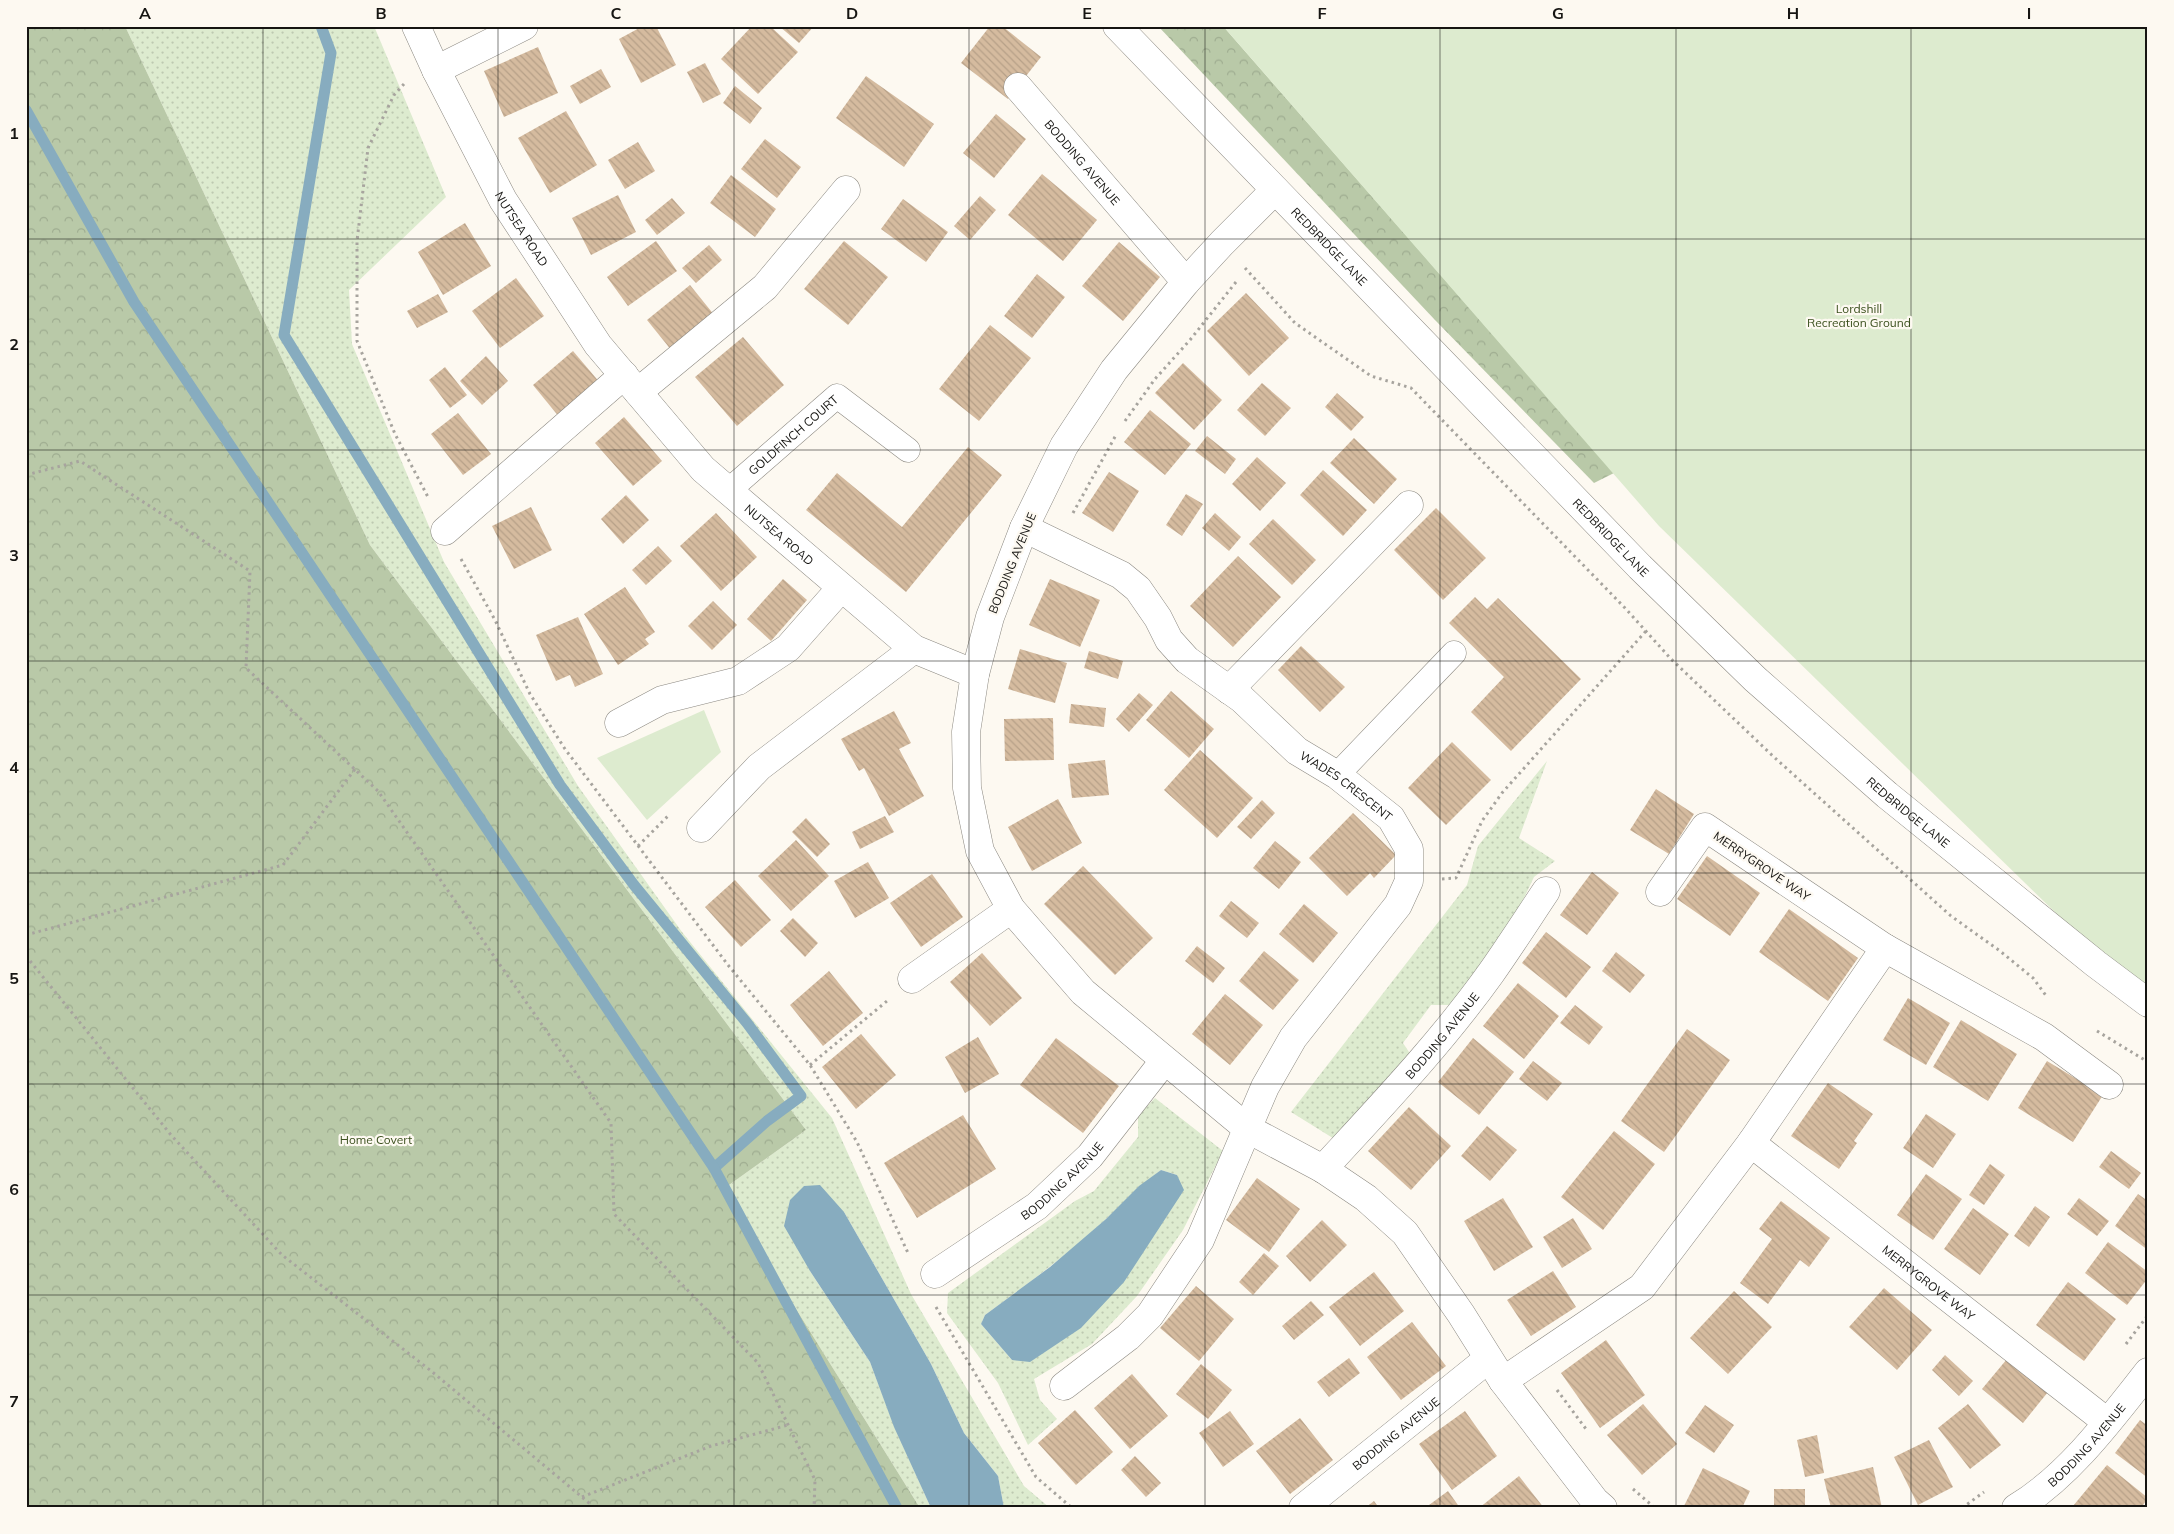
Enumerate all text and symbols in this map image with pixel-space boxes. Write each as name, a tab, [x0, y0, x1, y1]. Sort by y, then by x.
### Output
text: A	[139, 3, 151, 23]
text: B	[375, 3, 387, 23]
text: C	[611, 3, 622, 23]
text: D	[846, 3, 858, 23]
text: E	[1082, 3, 1092, 23]
text: F	[1317, 3, 1327, 23]
text: G	[1552, 3, 1564, 23]
text: H	[1787, 3, 1799, 23]
text: I	[2027, 3, 2031, 23]
street label: BODDING AVENUE	[1042, 116, 1123, 208]
text: 1	[9, 123, 19, 143]
street label: NUTSEA ROAD	[492, 189, 552, 269]
street label: REDBRIDGE LANE	[1288, 204, 1371, 288]
park label: Lordshill Recreation Ground	[1807, 301, 1911, 330]
text: 2	[9, 334, 19, 354]
street label: GOLDFINCH COURT	[745, 391, 841, 478]
street label: REDBRIDGE LANE	[1570, 495, 1652, 579]
street label: NUTSEA ROAD	[742, 501, 817, 568]
street label: BODDING AVENUE	[985, 510, 1039, 616]
text: 3	[9, 545, 19, 565]
street label: WADES CRESCENT	[1298, 747, 1396, 824]
text: 4	[9, 757, 19, 777]
street label: REDBRIDGE LANE	[1864, 773, 1953, 850]
street label: MERRYGROVE WAY	[1711, 828, 1814, 904]
text: 5	[9, 968, 19, 988]
street label: BODDING AVENUE	[1402, 989, 1482, 1082]
park label: Home Covert	[340, 1132, 412, 1147]
street label: BODDING AVENUE	[1017, 1138, 1106, 1222]
text: 6	[9, 1179, 19, 1199]
street label: MERRYGROVE WAY	[1880, 1242, 1979, 1324]
text: 7	[9, 1391, 19, 1411]
street label: BODDING AVENUE	[1349, 1394, 1442, 1473]
street label: BODDING AVENUE	[2044, 1400, 2128, 1490]

